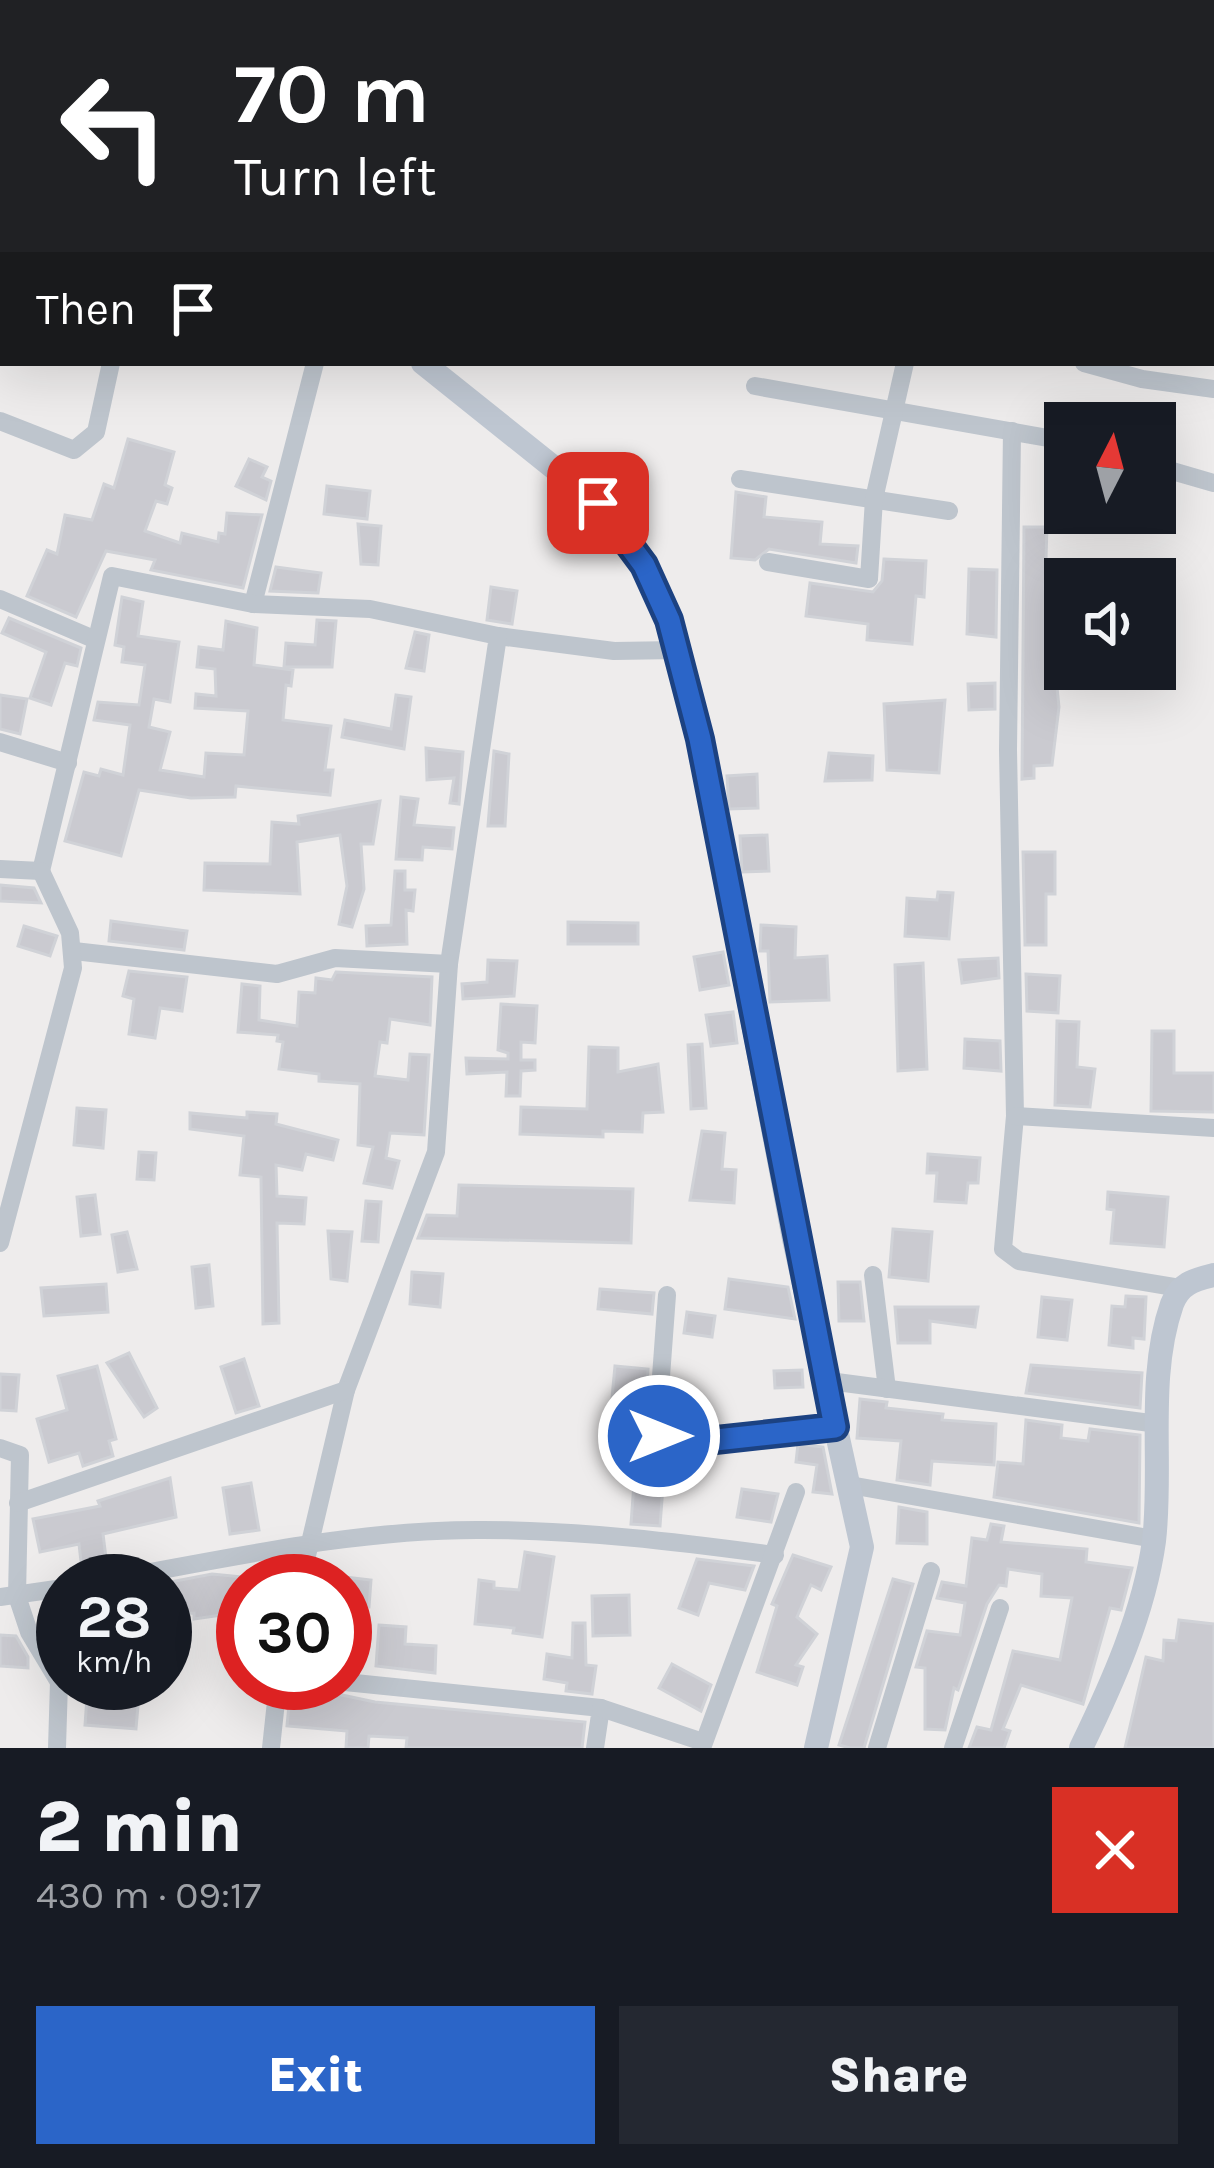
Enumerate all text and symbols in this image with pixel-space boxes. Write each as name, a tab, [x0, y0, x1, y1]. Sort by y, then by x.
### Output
text: 70 m	[234, 45, 430, 143]
icon: left	[36, 48, 192, 204]
text: Turn left	[234, 145, 437, 209]
icon: arrive	[160, 276, 226, 342]
text: Then	[36, 283, 136, 335]
north arrow	[1044, 402, 1176, 534]
map controls	[1044, 402, 1176, 690]
pin	[547, 452, 649, 554]
icon: arrive	[565, 470, 631, 536]
button: sound	[1044, 558, 1176, 690]
position arrow	[596, 1373, 722, 1499]
speed limit sign: 30	[216, 1554, 372, 1710]
text: 28	[76, 1582, 152, 1652]
text: km/h	[76, 1644, 152, 1680]
text: 2 min	[36, 1785, 242, 1869]
button: close	[1052, 1787, 1178, 1913]
text: 430 m · 09:17	[36, 1872, 261, 1918]
button: Exit	[36, 2006, 595, 2144]
button: Share	[619, 2006, 1178, 2144]

